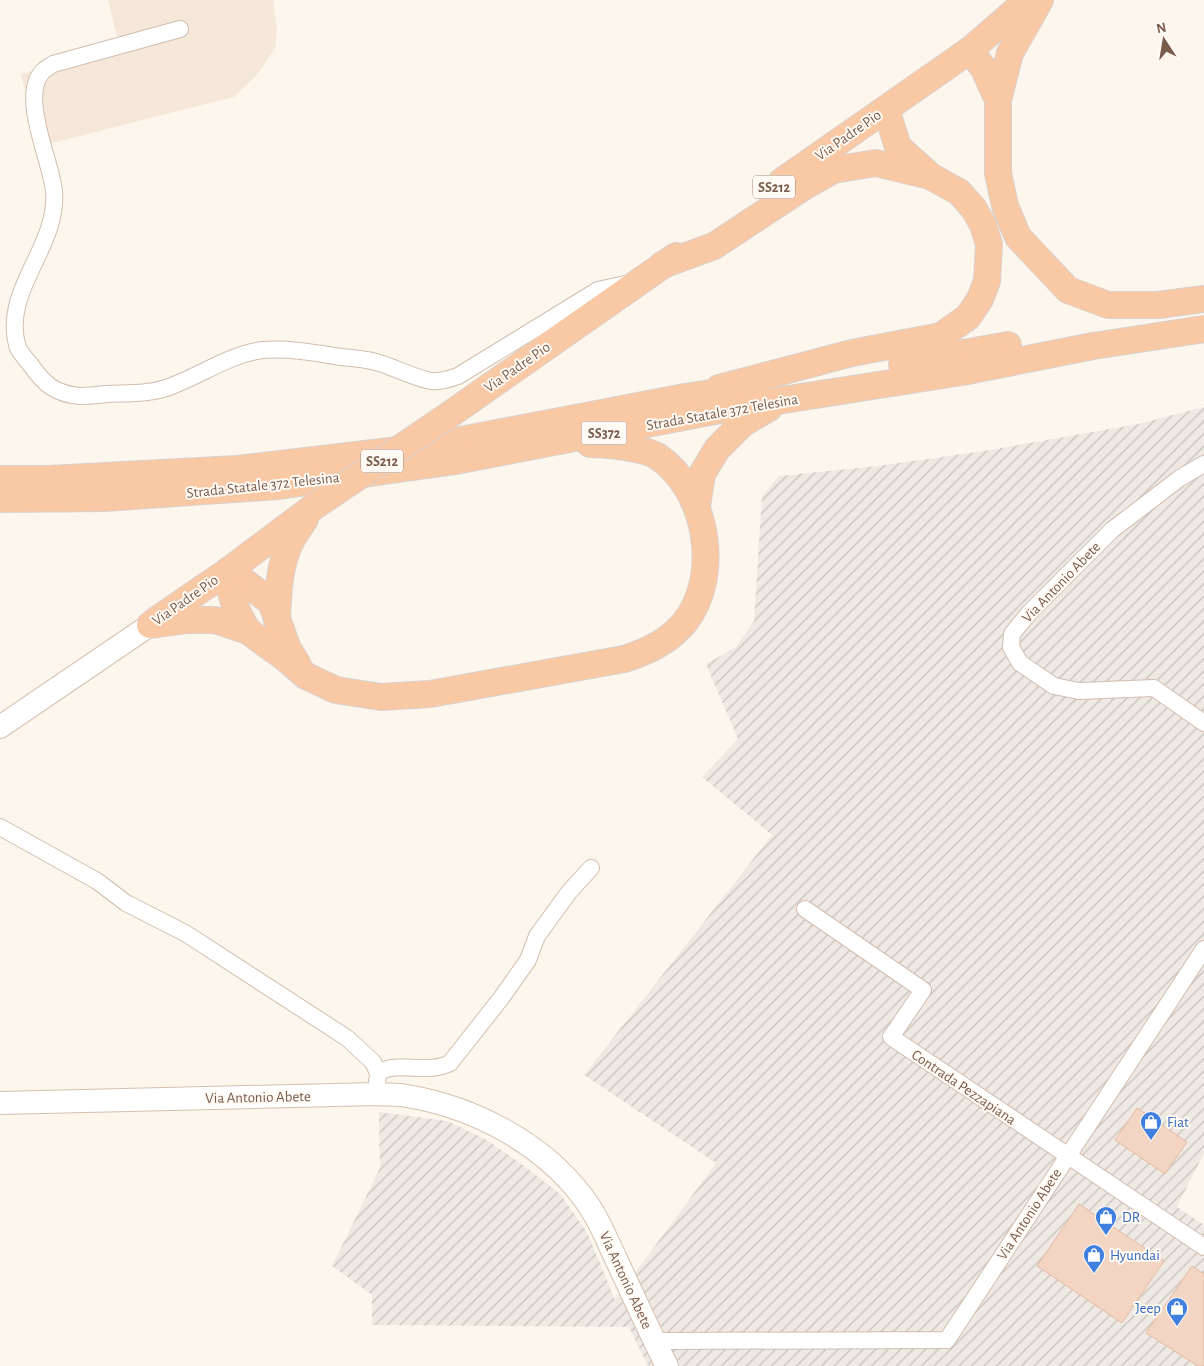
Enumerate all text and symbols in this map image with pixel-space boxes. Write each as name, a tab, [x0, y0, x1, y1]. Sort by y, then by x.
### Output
north arrow	[1139, 15, 1189, 65]
text: N	[1155, 20, 1168, 36]
street label: Via Padre Pio	[813, 107, 884, 164]
road number: SS212	[753, 176, 795, 198]
street label: Via Padre Pio	[482, 339, 553, 396]
street label: Strada Statale 372 Telesina	[645, 392, 799, 433]
road number: SS372	[582, 422, 626, 444]
road number: SS212	[361, 450, 403, 472]
street label: Strada Statale 372 Telesina	[186, 470, 340, 501]
street label: Via Antonio Abete	[1019, 539, 1103, 626]
street label: Via Padre Pio	[150, 572, 221, 629]
street label: Contrada Pezzapiana	[909, 1047, 1019, 1128]
street label: Via Antonio Abete	[205, 1089, 311, 1106]
shop icon: Fiat	[1139, 1110, 1163, 1141]
place label: Fiat	[1167, 1115, 1189, 1130]
street label: Via Antonio Abete	[994, 1166, 1064, 1263]
shop icon: DR	[1094, 1205, 1118, 1236]
place label: DR	[1122, 1210, 1140, 1225]
street label: Via Antonio Abete	[596, 1229, 655, 1331]
shop icon: Hyundai	[1082, 1243, 1106, 1274]
place label: Hyundai	[1110, 1248, 1160, 1263]
shop icon: Jeep	[1165, 1296, 1189, 1327]
place label: Jeep	[1135, 1301, 1161, 1316]

